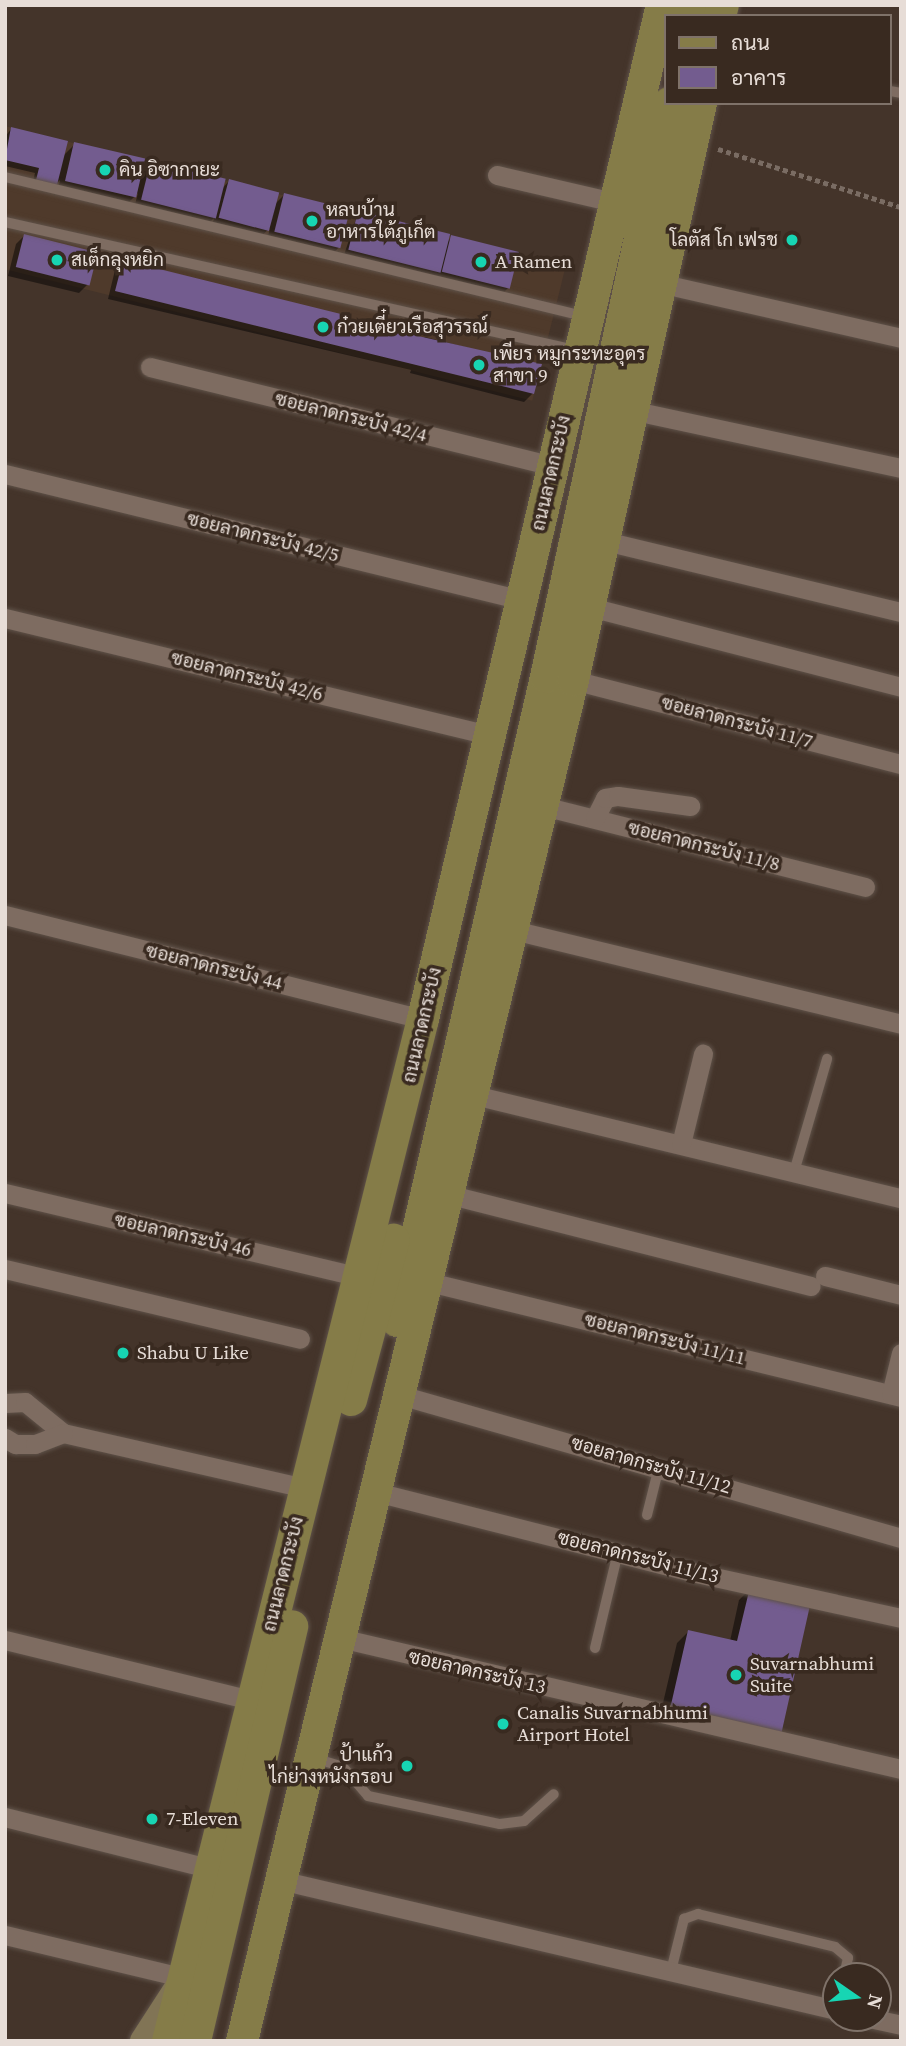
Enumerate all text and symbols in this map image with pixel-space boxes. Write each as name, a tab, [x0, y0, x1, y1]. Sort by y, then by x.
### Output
legend	[664, 14, 892, 105]
text: ถนน	[731, 28, 770, 57]
text: อาคาร	[731, 63, 787, 92]
place label: คิน อิซากายะ	[119, 159, 220, 181]
marker: คิน อิซากายะ	[97, 162, 113, 178]
place label: หลบบ้าน อาหารใต้ภูเก็ต	[326, 199, 436, 243]
marker: หลบบ้าน อาหารใต้ภูเก็ต	[304, 213, 320, 229]
place label: โลตัส โก เฟรช	[670, 229, 778, 251]
marker: โลตัส โก เฟรช	[784, 232, 800, 248]
place label: สเต็กลุงหยิก	[71, 249, 164, 271]
place label: A Ramen	[495, 251, 572, 273]
marker: สเต็กลุงหยิก	[49, 252, 65, 268]
marker: A Ramen	[473, 254, 489, 270]
place label: ก๋วยเตี๋ยวเรือสุวรรณ์	[337, 316, 488, 338]
marker: ก๋วยเตี๋ยวเรือสุวรรณ์	[315, 319, 331, 335]
place label: เพียร หมูกระทะอุดร สาขา 9	[493, 343, 645, 387]
marker: เพียร หมูกระทะอุดร สาขา 9	[471, 357, 487, 373]
street label: ซอยลาดกระบัง 42/4	[273, 387, 429, 447]
street label: ถนนลาดกระบัง	[527, 413, 575, 533]
street label: ซอยลาดกระบัง 42/5	[185, 507, 341, 567]
street label: ซอยลาดกระบัง 42/6	[169, 646, 325, 706]
street label: ซอยลาดกระบัง 11/7	[659, 691, 815, 753]
street label: ซอยลาดกระบัง 11/8	[626, 816, 782, 876]
street label: ซอยลาดกระบัง 44	[143, 939, 285, 995]
street label: ถนนลาดกระบัง	[398, 965, 446, 1085]
street label: ซอยลาดกระบัง 46	[112, 1208, 254, 1262]
street label: ซอยลาดกระบัง 11/11	[582, 1308, 748, 1370]
place label: Shabu U Like	[137, 1342, 249, 1364]
marker: Shabu U Like	[115, 1345, 131, 1361]
street label: ซอยลาดกระบัง 11/12	[569, 1431, 733, 1499]
street label: ถนนลาดกระบัง	[258, 1514, 308, 1634]
street label: ซอยลาดกระบัง 11/13	[555, 1526, 721, 1588]
street label: ซอยลาดกระบัง 13	[406, 1645, 548, 1699]
place label: Suvarnabhumi Suite	[750, 1653, 874, 1697]
marker: Suvarnabhumi Suite	[728, 1667, 744, 1683]
place label: Canalis Suvarnabhumi Airport Hotel	[517, 1702, 708, 1746]
marker: Canalis Suvarnabhumi Airport Hotel	[495, 1716, 511, 1732]
place label: ป้าแก้ว ไก่ย่างหนังกรอบ	[270, 1744, 393, 1788]
marker: ป้าแก้ว ไก่ย่างหนังกรอบ	[399, 1758, 415, 1774]
place label: 7-Eleven	[166, 1808, 238, 1830]
marker: 7-Eleven	[144, 1811, 160, 1827]
north arrow	[822, 1962, 892, 2032]
text: N	[861, 1992, 890, 2011]

